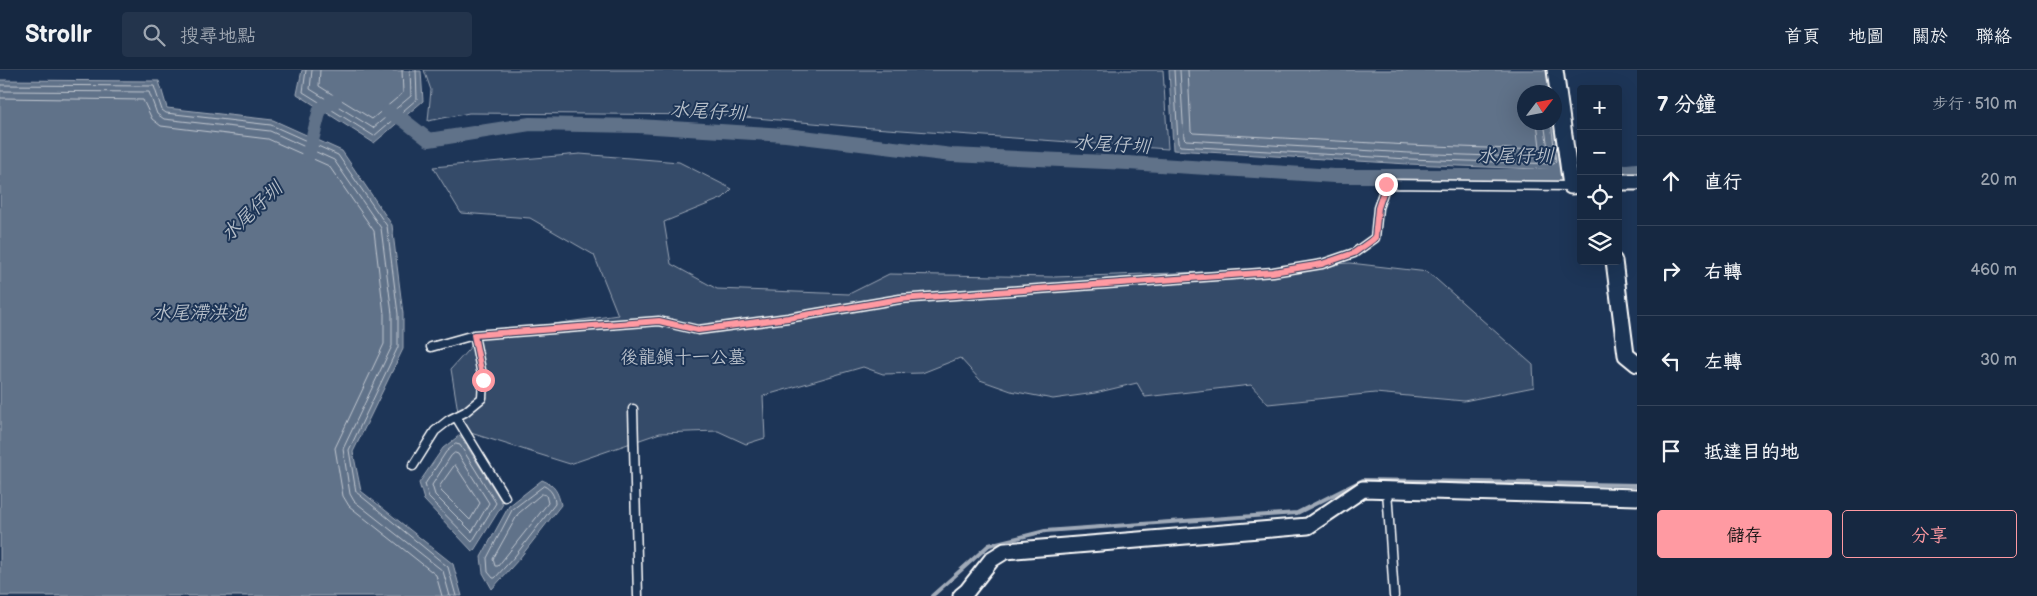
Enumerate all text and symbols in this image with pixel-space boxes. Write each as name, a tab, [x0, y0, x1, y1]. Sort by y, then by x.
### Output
search box	[122, 12, 472, 57]
text: Strollr	[25, 20, 92, 49]
icon: search	[140, 21, 168, 49]
text: 搜尋地點	[180, 25, 256, 48]
text: 首頁	[1784, 26, 1820, 47]
text: 地圖	[1848, 26, 1884, 47]
text: 關於	[1912, 26, 1948, 47]
text: 聯絡	[1976, 26, 2012, 47]
north arrow	[1517, 85, 1562, 130]
map controls	[1577, 85, 1622, 265]
button: +	[1577, 85, 1622, 130]
text: 7 分鐘	[1657, 92, 1716, 117]
text: 步行 · 510 m	[1932, 95, 2017, 114]
water label: 水尾仔圳	[669, 99, 749, 126]
button: −	[1577, 130, 1622, 175]
water label: 水尾仔圳	[1073, 132, 1153, 159]
water label: 水尾仔圳	[1477, 145, 1555, 168]
icon: ahead	[1657, 167, 1685, 195]
text: 直行	[1704, 171, 1742, 194]
text: 20 m	[1981, 171, 2017, 190]
route end	[1375, 173, 1398, 196]
button: locate	[1577, 175, 1622, 220]
water label: 水尾仔圳	[217, 176, 289, 247]
button: layers	[1577, 220, 1622, 265]
icon: right	[1657, 257, 1685, 285]
text: 右轉	[1704, 261, 1742, 284]
text: 460 m	[1971, 261, 2017, 280]
water label: 水尾滯洪池	[151, 302, 247, 325]
park label: 後龍鎮十一公墓	[620, 347, 746, 368]
icon: left	[1657, 347, 1685, 375]
text: 左轉	[1704, 351, 1742, 374]
text: 30 m	[1980, 351, 2017, 370]
route start	[472, 369, 495, 392]
icon: arrive	[1657, 437, 1685, 465]
text: 抵達目的地	[1704, 441, 1799, 464]
button: 儲存	[1657, 510, 1832, 558]
button: 分享	[1842, 510, 2017, 558]

